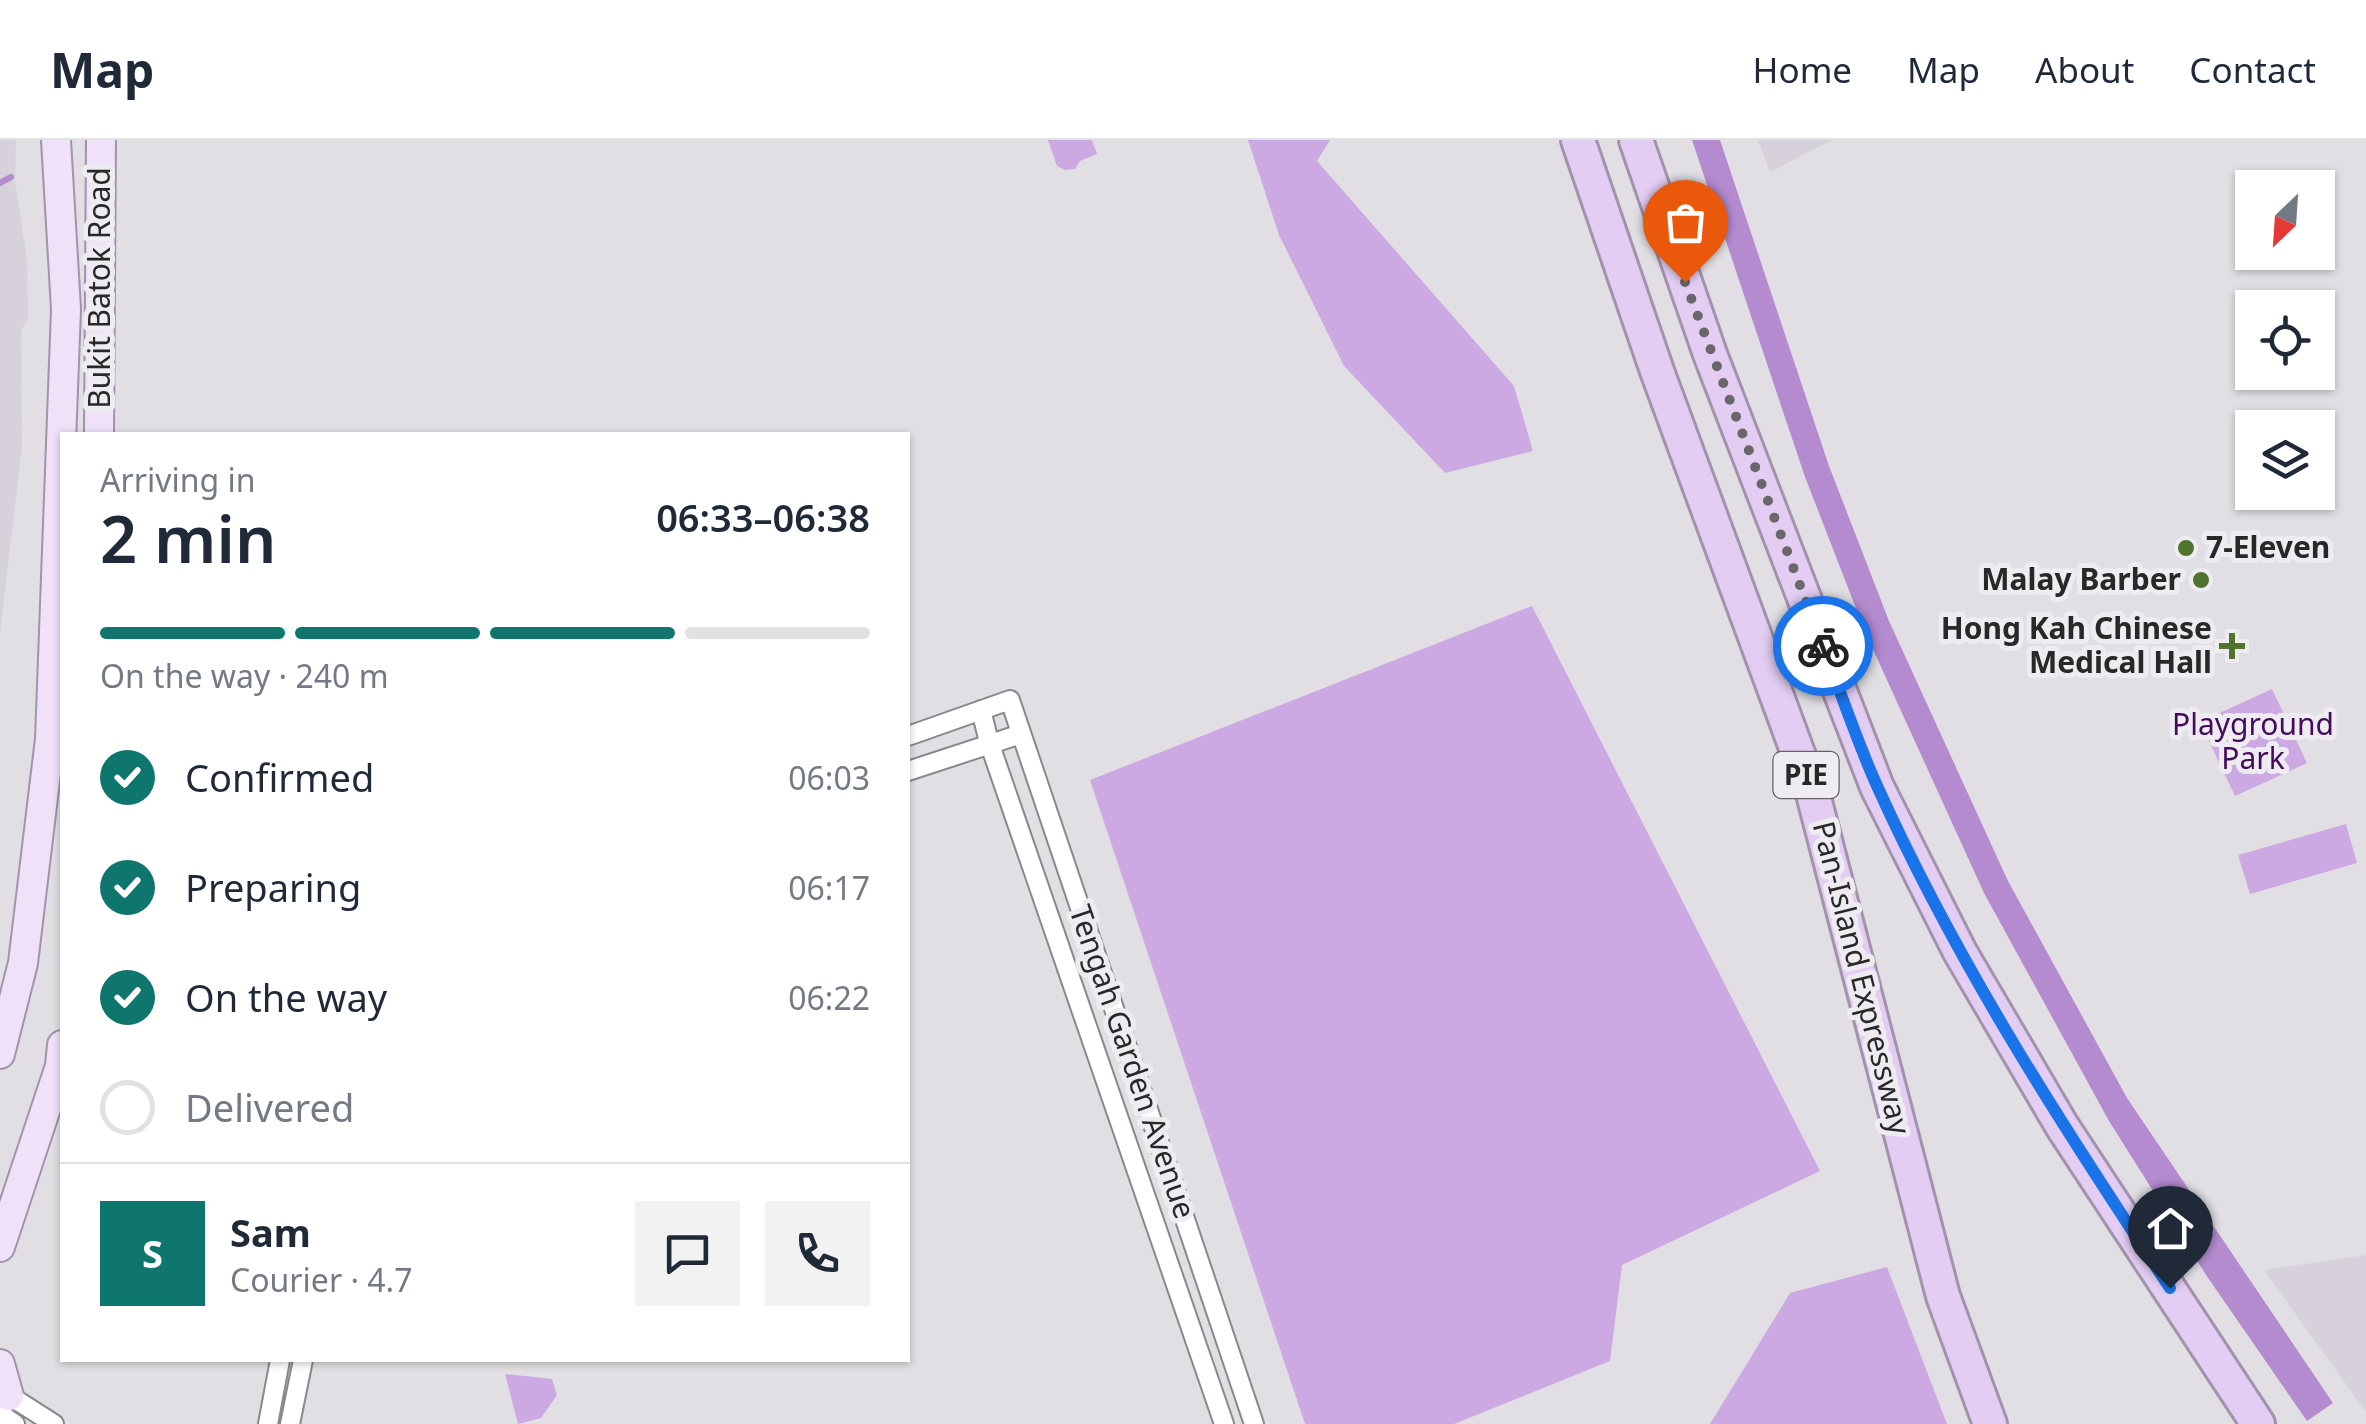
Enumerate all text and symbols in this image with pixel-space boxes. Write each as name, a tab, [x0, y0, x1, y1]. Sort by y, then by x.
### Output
text: Map	[50, 37, 154, 102]
text: Home	[1753, 46, 1852, 93]
text: Map	[1907, 46, 1980, 93]
text: About	[2035, 46, 2134, 93]
text: Contact	[2189, 46, 2316, 93]
street label: Bukit Batok Road	[78, 167, 119, 409]
north arrow	[2235, 170, 2335, 270]
map controls	[2235, 170, 2335, 510]
pin	[1643, 180, 1728, 283]
icon: bag	[1658, 195, 1713, 250]
button: locate	[2235, 290, 2335, 390]
button: layers	[2235, 410, 2335, 510]
text: Arriving in	[100, 458, 255, 501]
text: 06:33–06:38	[656, 491, 870, 543]
text: 2 min	[100, 494, 276, 582]
place label: 7-Eleven	[2206, 526, 2330, 567]
marker: 7-Eleven	[2175, 537, 2197, 559]
place label: Malay Barber	[1981, 558, 2182, 599]
marker: Malay Barber	[2190, 569, 2212, 591]
courier	[1773, 596, 1873, 696]
place label: Hong Kah Chinese Medical Hall	[1941, 607, 2212, 682]
icon: bike	[1796, 619, 1851, 674]
marker: Hong Kah Chinese Medical Hall	[2221, 635, 2243, 657]
text: On the way · 240 m	[100, 654, 389, 697]
park label: Playground Park	[2172, 703, 2334, 778]
icon: check	[100, 750, 155, 805]
text: Confirmed	[185, 751, 374, 803]
road number: PIE	[1774, 752, 1838, 798]
text: 06:03	[788, 756, 870, 799]
street label: Pan-Island Expressway	[1804, 817, 1921, 1139]
icon: check	[100, 860, 155, 915]
text: Preparing	[185, 861, 361, 913]
text: 06:17	[788, 866, 870, 909]
street label: Tengah Garden Avenue	[1060, 899, 1206, 1224]
icon: check	[100, 970, 155, 1025]
text: On the way	[185, 971, 387, 1023]
text: 06:22	[788, 976, 870, 1019]
text: Delivered	[185, 1081, 354, 1133]
pin	[2128, 1186, 2213, 1289]
button: chat	[635, 1201, 740, 1306]
button: phone	[765, 1201, 870, 1306]
icon: home	[2143, 1201, 2198, 1256]
text: Sam	[230, 1206, 311, 1258]
text: S	[142, 1227, 163, 1279]
text: Courier · 4.7	[230, 1258, 413, 1301]

